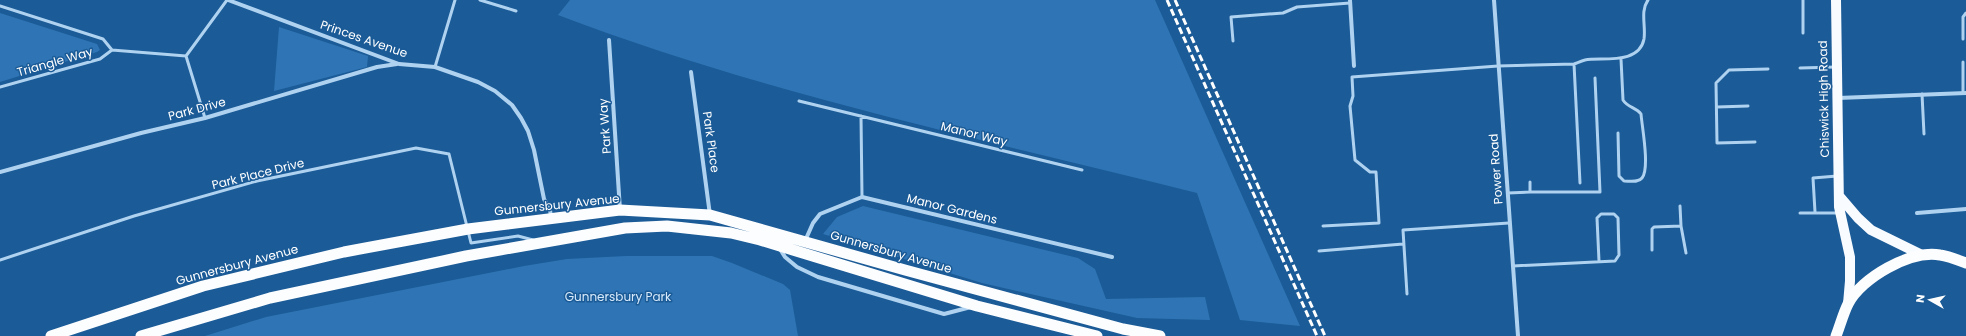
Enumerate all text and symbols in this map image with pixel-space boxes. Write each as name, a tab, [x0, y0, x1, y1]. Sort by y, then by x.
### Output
street label: Princes Avenue	[318, 16, 410, 61]
street label: Chiswick High Road	[1814, 40, 1833, 158]
street label: Triangle Way	[15, 43, 95, 80]
street label: Park Drive	[166, 93, 228, 124]
street label: Park Way	[594, 98, 615, 154]
street label: Park Place	[699, 110, 724, 174]
street label: Manor Way	[939, 117, 1009, 150]
street label: Power Road	[1485, 133, 1506, 205]
street label: Park Place Drive	[210, 154, 306, 193]
street label: Gunnersbury Avenue	[493, 189, 620, 220]
street label: Manor Gardens	[905, 189, 999, 228]
street label: Gunnersbury Avenue	[828, 226, 954, 277]
street label: Gunnersbury Avenue	[174, 240, 300, 289]
north arrow	[1910, 280, 1950, 320]
park label: Gunnersbury Park	[565, 288, 672, 305]
text: N	[1912, 293, 1929, 304]

